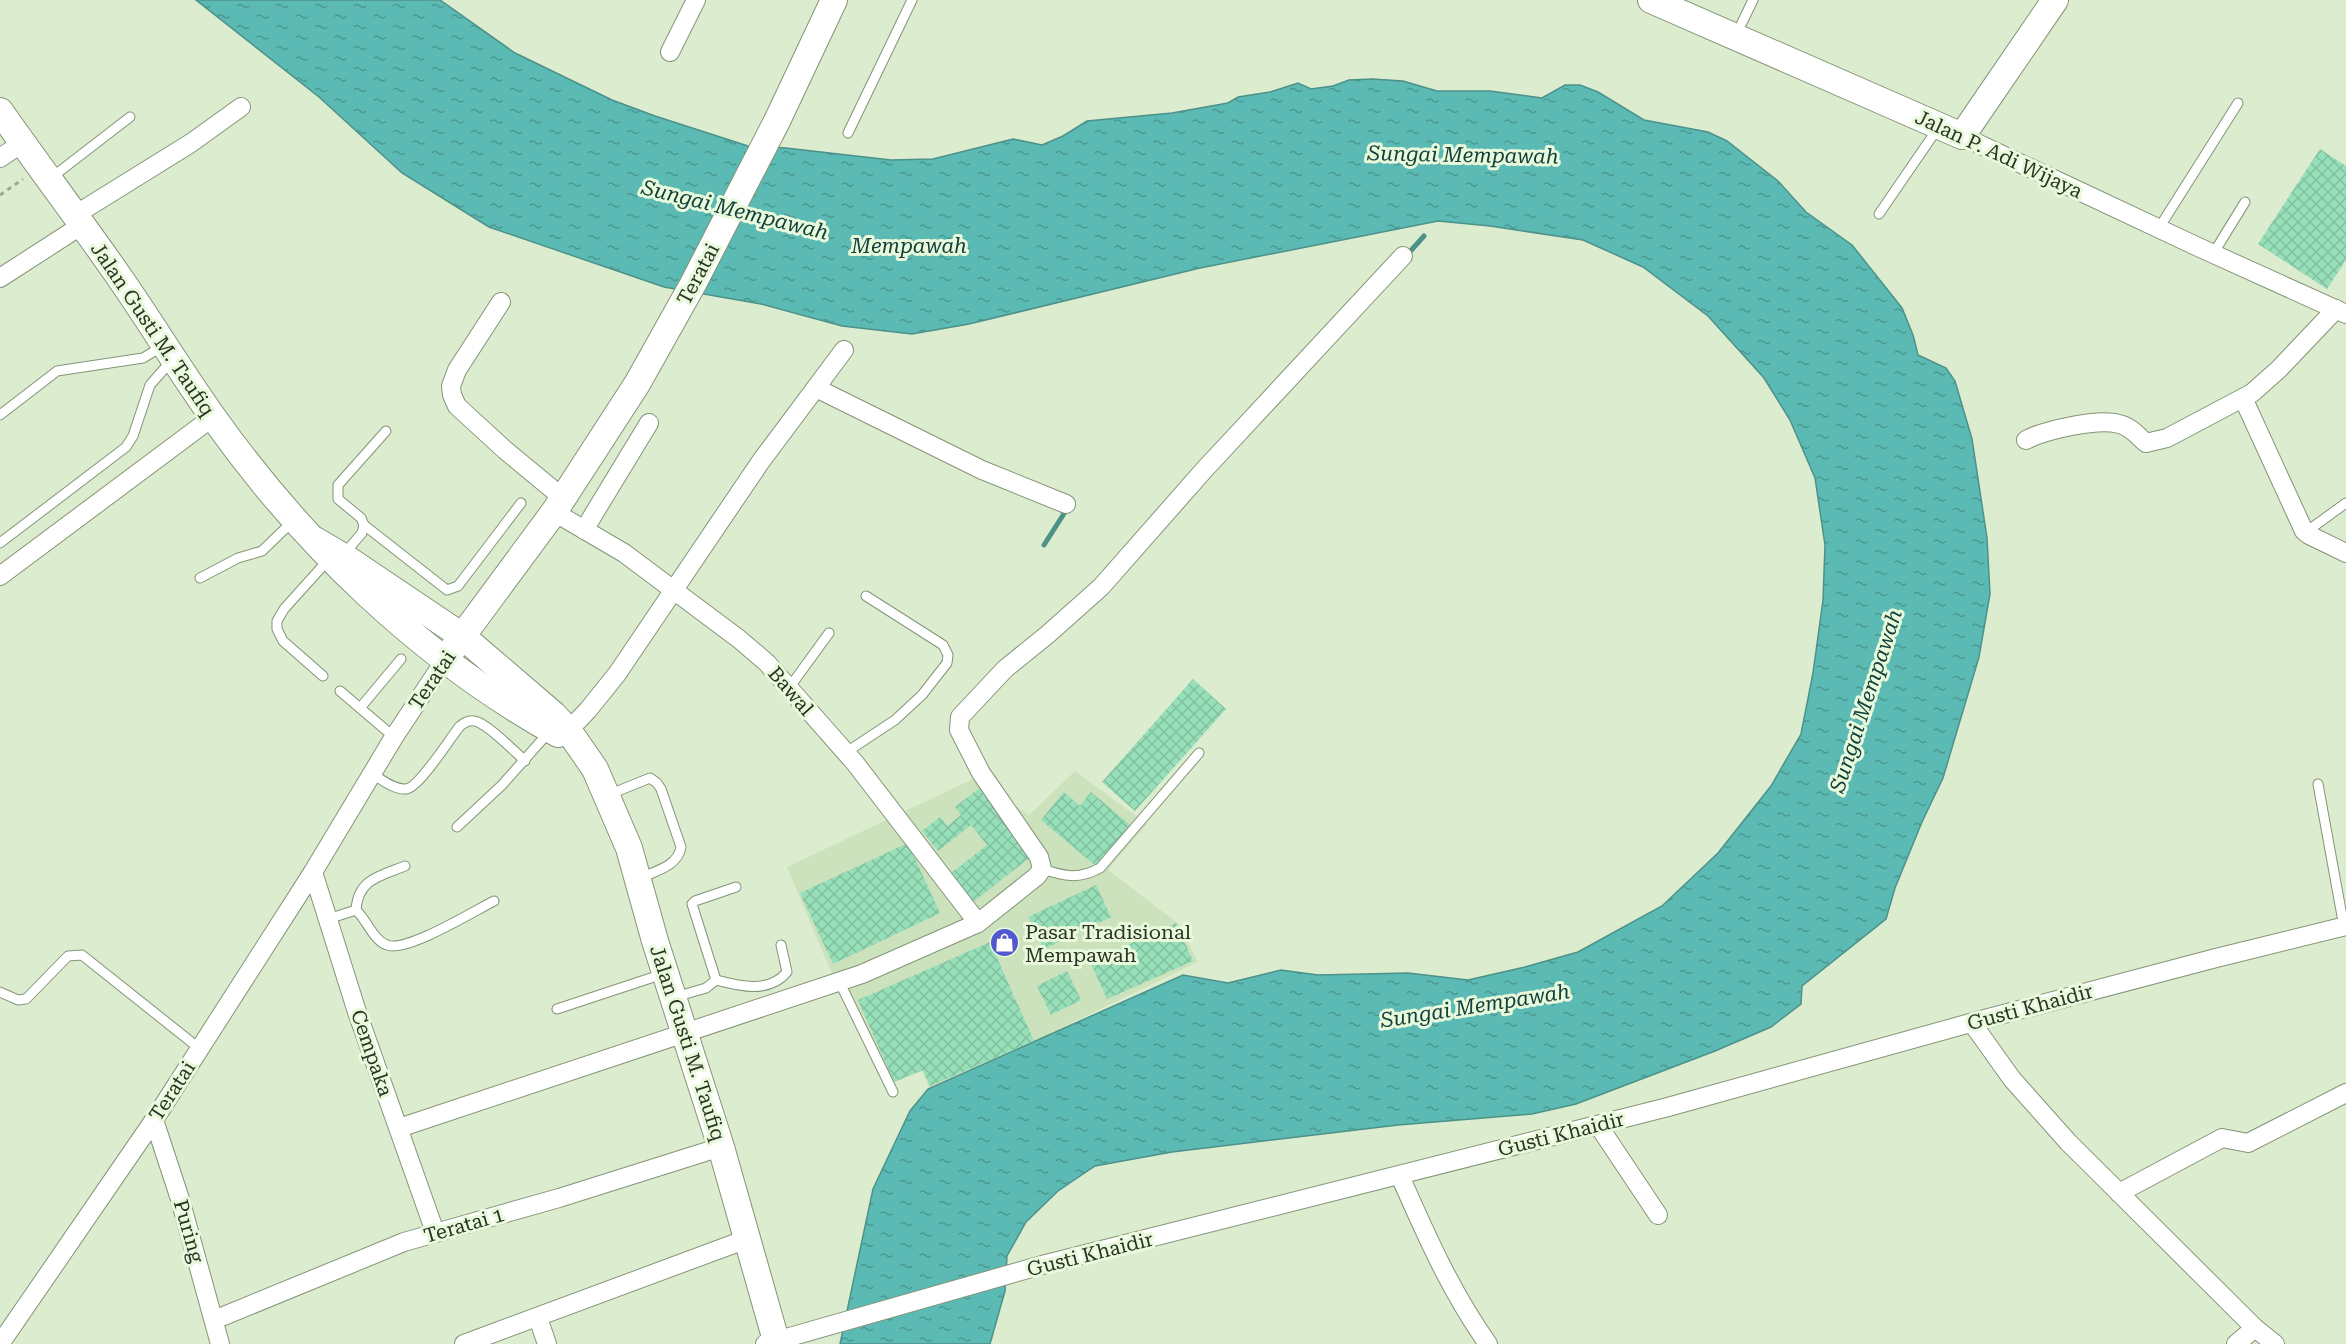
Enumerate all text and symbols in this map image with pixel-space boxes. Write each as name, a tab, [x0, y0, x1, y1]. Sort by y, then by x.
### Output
street label: Jalan P. Adi Wijaya	[1912, 105, 2087, 203]
water label: Sungai Mempawah	[1366, 141, 1559, 169]
water label: Sungai Mempawah	[638, 175, 831, 245]
water label: Mempawah	[850, 234, 967, 258]
street label: Jalan Gusti M. Taufiq	[86, 238, 220, 421]
street label: Teratai	[672, 239, 724, 309]
water label: Sungai Mempawah	[1825, 606, 1907, 797]
street label: Teratai	[404, 646, 460, 714]
street label: Bawal	[763, 662, 819, 720]
place label: Pasar Tradisional Mempawah	[1025, 920, 1191, 967]
shop icon: Pasar Tradisional Mempawah	[988, 927, 1020, 959]
street label: Jalan Gusti M. Taufiq	[645, 942, 731, 1144]
water label: Sungai Mempawah	[1378, 979, 1572, 1033]
street label: Gusti Khaidir	[1965, 979, 2095, 1035]
street label: Cempaka	[346, 1006, 398, 1100]
street label: Teratai	[144, 1057, 200, 1125]
street label: Gusti Khaidir	[1495, 1107, 1627, 1161]
street label: Puring	[169, 1197, 210, 1266]
street label: Teratai 1	[421, 1202, 507, 1248]
street label: Gusti Khaidir	[1024, 1227, 1156, 1281]

